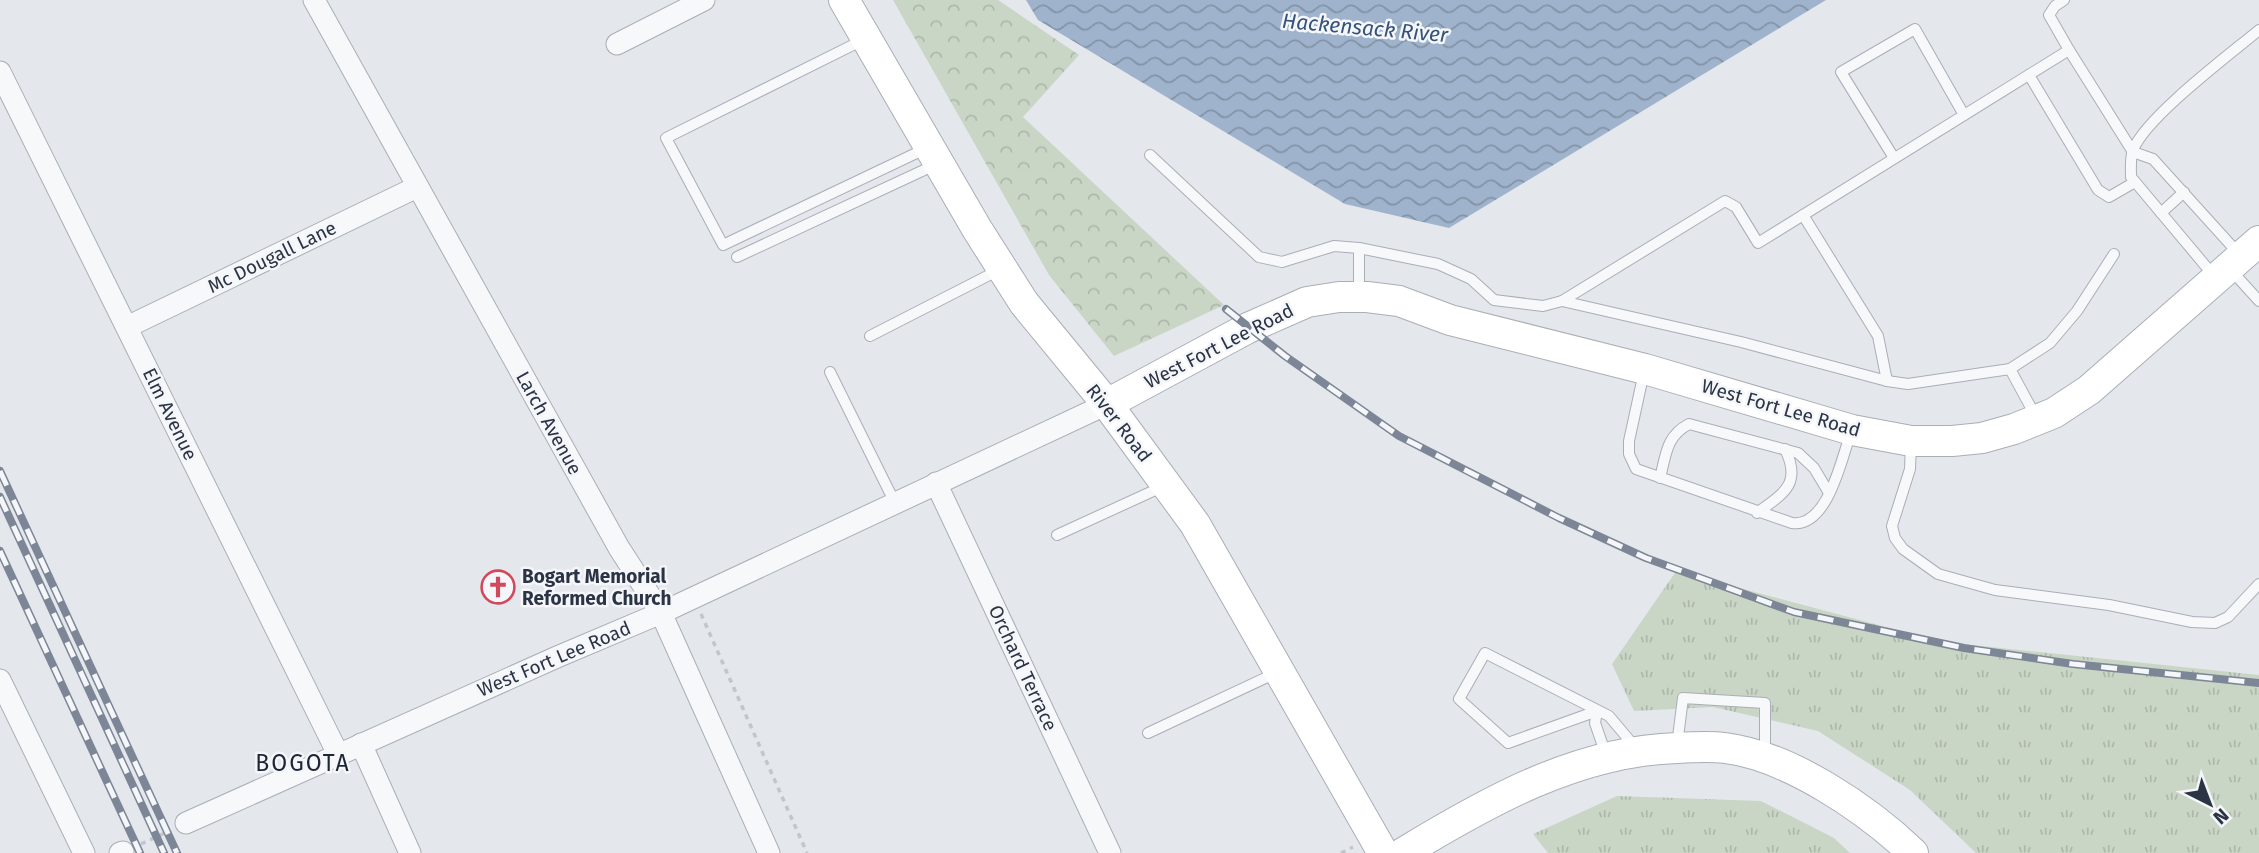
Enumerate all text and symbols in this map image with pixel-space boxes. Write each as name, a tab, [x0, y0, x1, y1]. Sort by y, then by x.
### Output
water label: Hackensack River	[1281, 8, 1450, 48]
street label: Mc Dougall Lane	[204, 216, 340, 298]
street label: West Fort Lee Road	[1141, 298, 1297, 394]
street label: Elm Avenue	[138, 364, 202, 464]
street label: Larch Avenue	[511, 367, 587, 479]
street label: West Fort Lee Road	[1699, 374, 1863, 442]
street label: River Road	[1081, 379, 1157, 467]
place label: Bogart Memorial Reformed Church	[522, 565, 671, 610]
church icon: Bogart Memorial Reformed Church	[479, 568, 517, 606]
street label: Orchard Terrace	[984, 601, 1062, 735]
street label: West Fort Lee Road	[474, 616, 634, 702]
district label: BOGOTA	[255, 749, 351, 777]
north arrow	[2175, 769, 2245, 839]
text: N	[2209, 803, 2233, 829]

